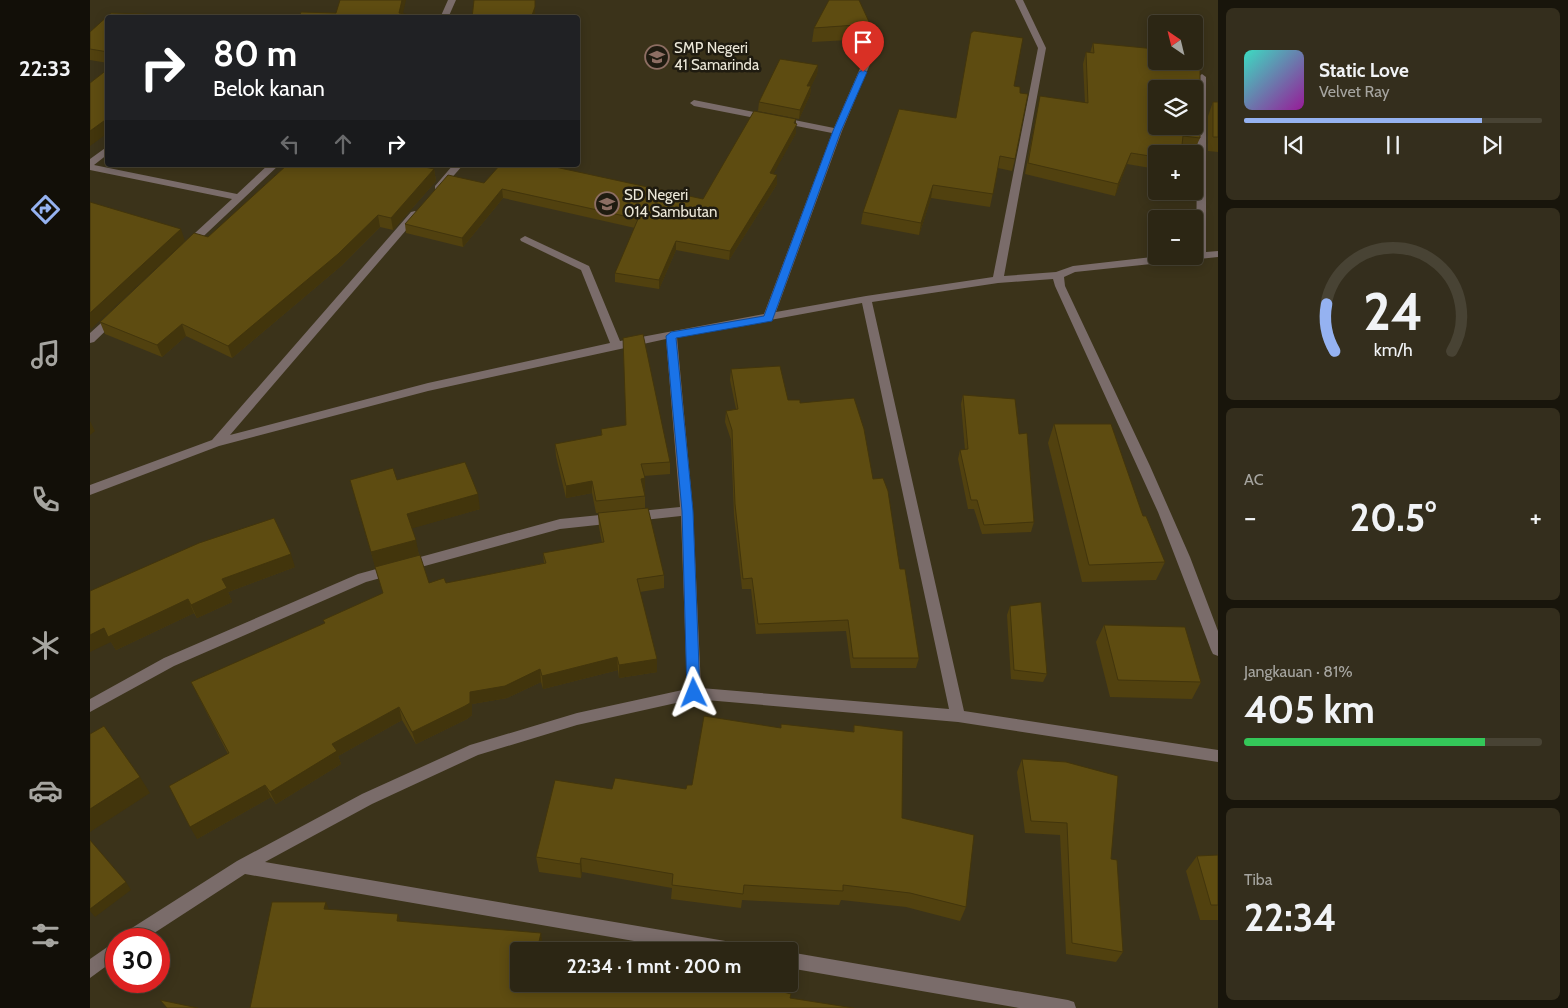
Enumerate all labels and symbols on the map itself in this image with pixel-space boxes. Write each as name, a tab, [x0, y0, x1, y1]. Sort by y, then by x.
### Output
north arrow	[1148, 15, 1202, 70]
pin	[842, 21, 884, 72]
place label: SMP Negeri 41 Samarinda	[674, 39, 760, 74]
school or university icon: SMP Negeri 41 Samarinda	[644, 44, 670, 70]
place label: SD Negeri 014 Sambutan	[624, 186, 717, 221]
school or university icon: SD Negeri 014 Sambutan	[594, 191, 620, 217]
position arrow	[667, 666, 719, 718]
speed limit sign: 30	[105, 928, 170, 993]

